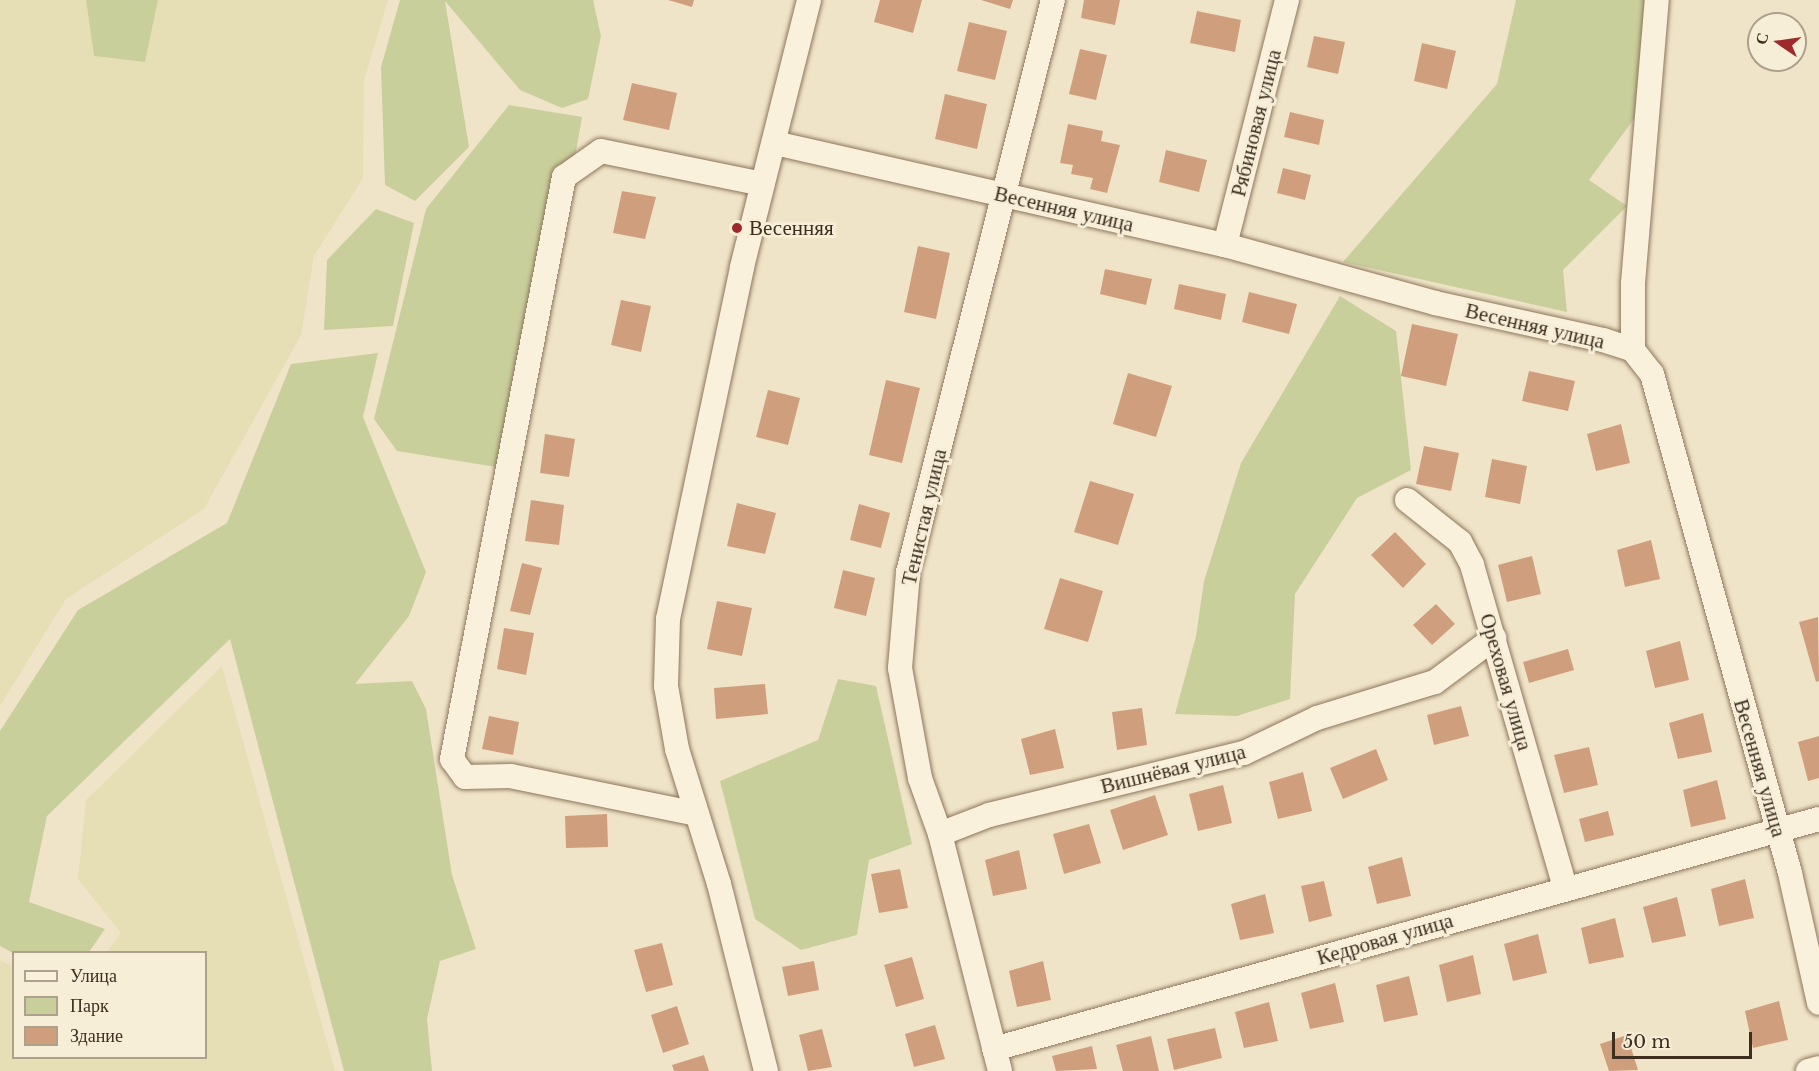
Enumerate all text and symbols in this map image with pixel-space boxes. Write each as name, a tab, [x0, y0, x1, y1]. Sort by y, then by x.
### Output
north arrow	[1747, 12, 1807, 72]
text: С	[1750, 31, 1772, 46]
street label: Рябиновая улица	[1226, 47, 1286, 199]
street label: Весенняя улица	[992, 181, 1136, 237]
place label: Весенняя	[749, 215, 834, 241]
marker: Весенняя	[730, 221, 744, 235]
street label: Весенняя улица	[1463, 298, 1607, 354]
street label: Тенистая улица	[896, 446, 952, 588]
street label: Ореховая улица	[1474, 611, 1538, 753]
street label: Весенняя улица	[1728, 696, 1792, 840]
street label: Вишнёвая улица	[1098, 739, 1248, 799]
street label: Кедровая улица	[1314, 908, 1456, 970]
legend	[12, 951, 207, 1059]
text: Улица	[70, 965, 117, 987]
text: Парк	[70, 995, 109, 1017]
scale bar	[1615, 1020, 1754, 1058]
text: Здание	[70, 1025, 123, 1047]
text: 50 m	[1623, 1031, 1671, 1053]

